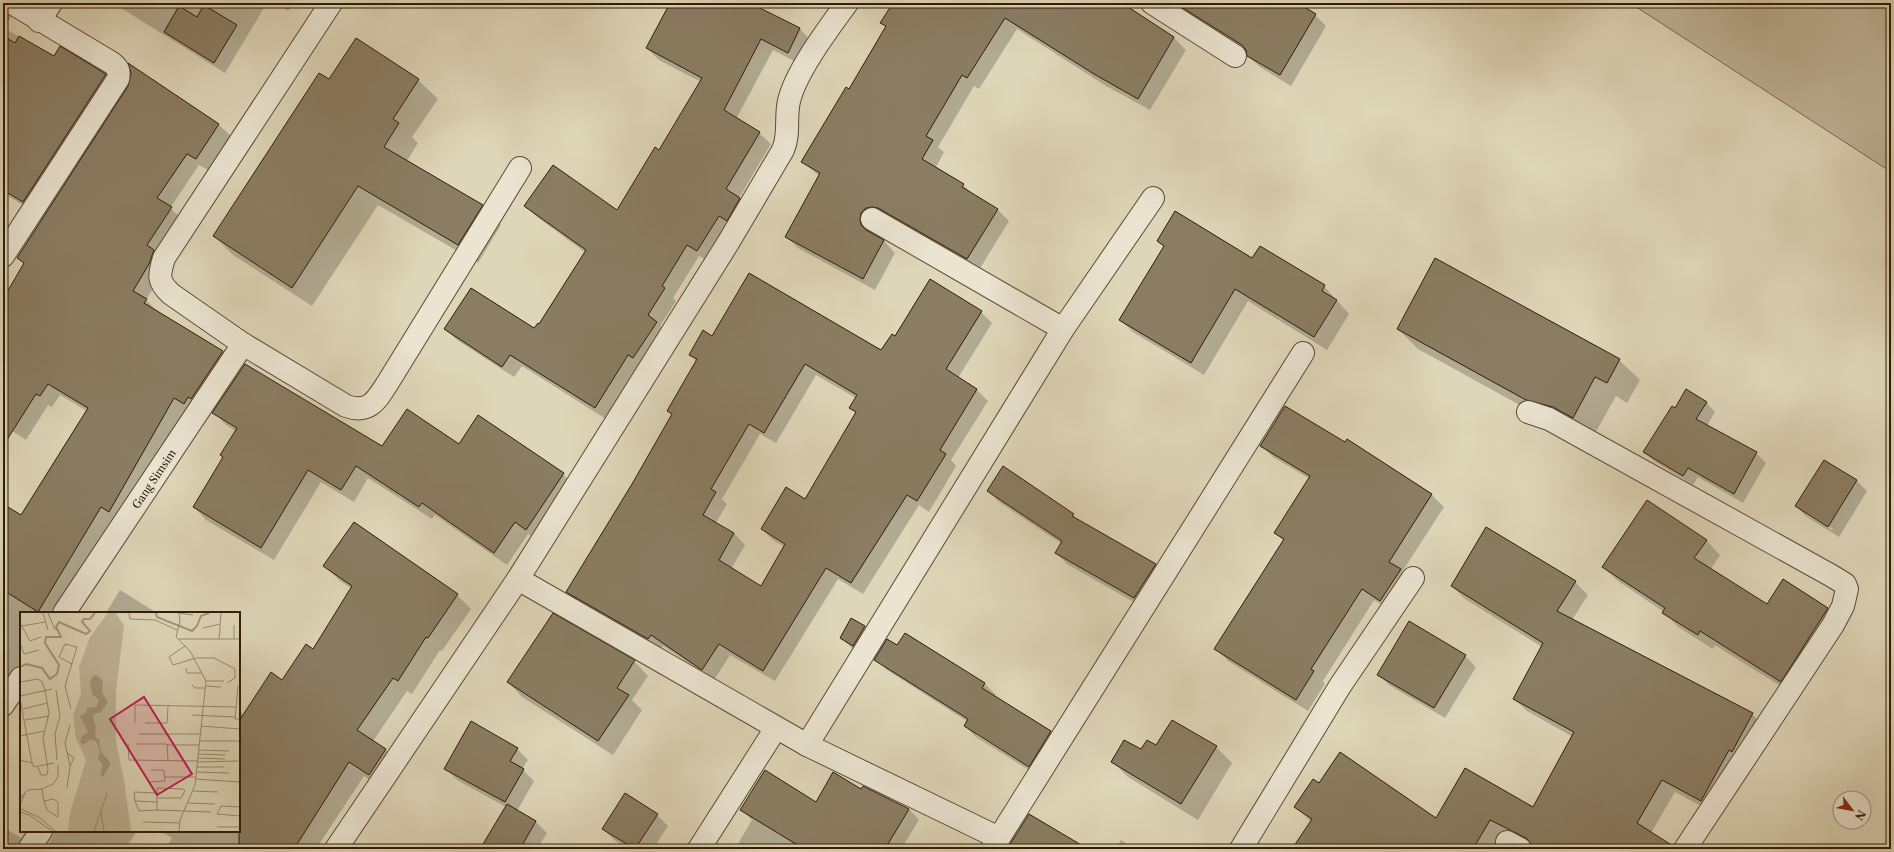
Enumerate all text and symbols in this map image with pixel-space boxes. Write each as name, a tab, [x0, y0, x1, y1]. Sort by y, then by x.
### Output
street label: Gang Simsim	[129, 446, 179, 511]
inset map	[20, 612, 240, 832]
north arrow	[1832, 790, 1872, 830]
text: N	[1852, 808, 1869, 823]

